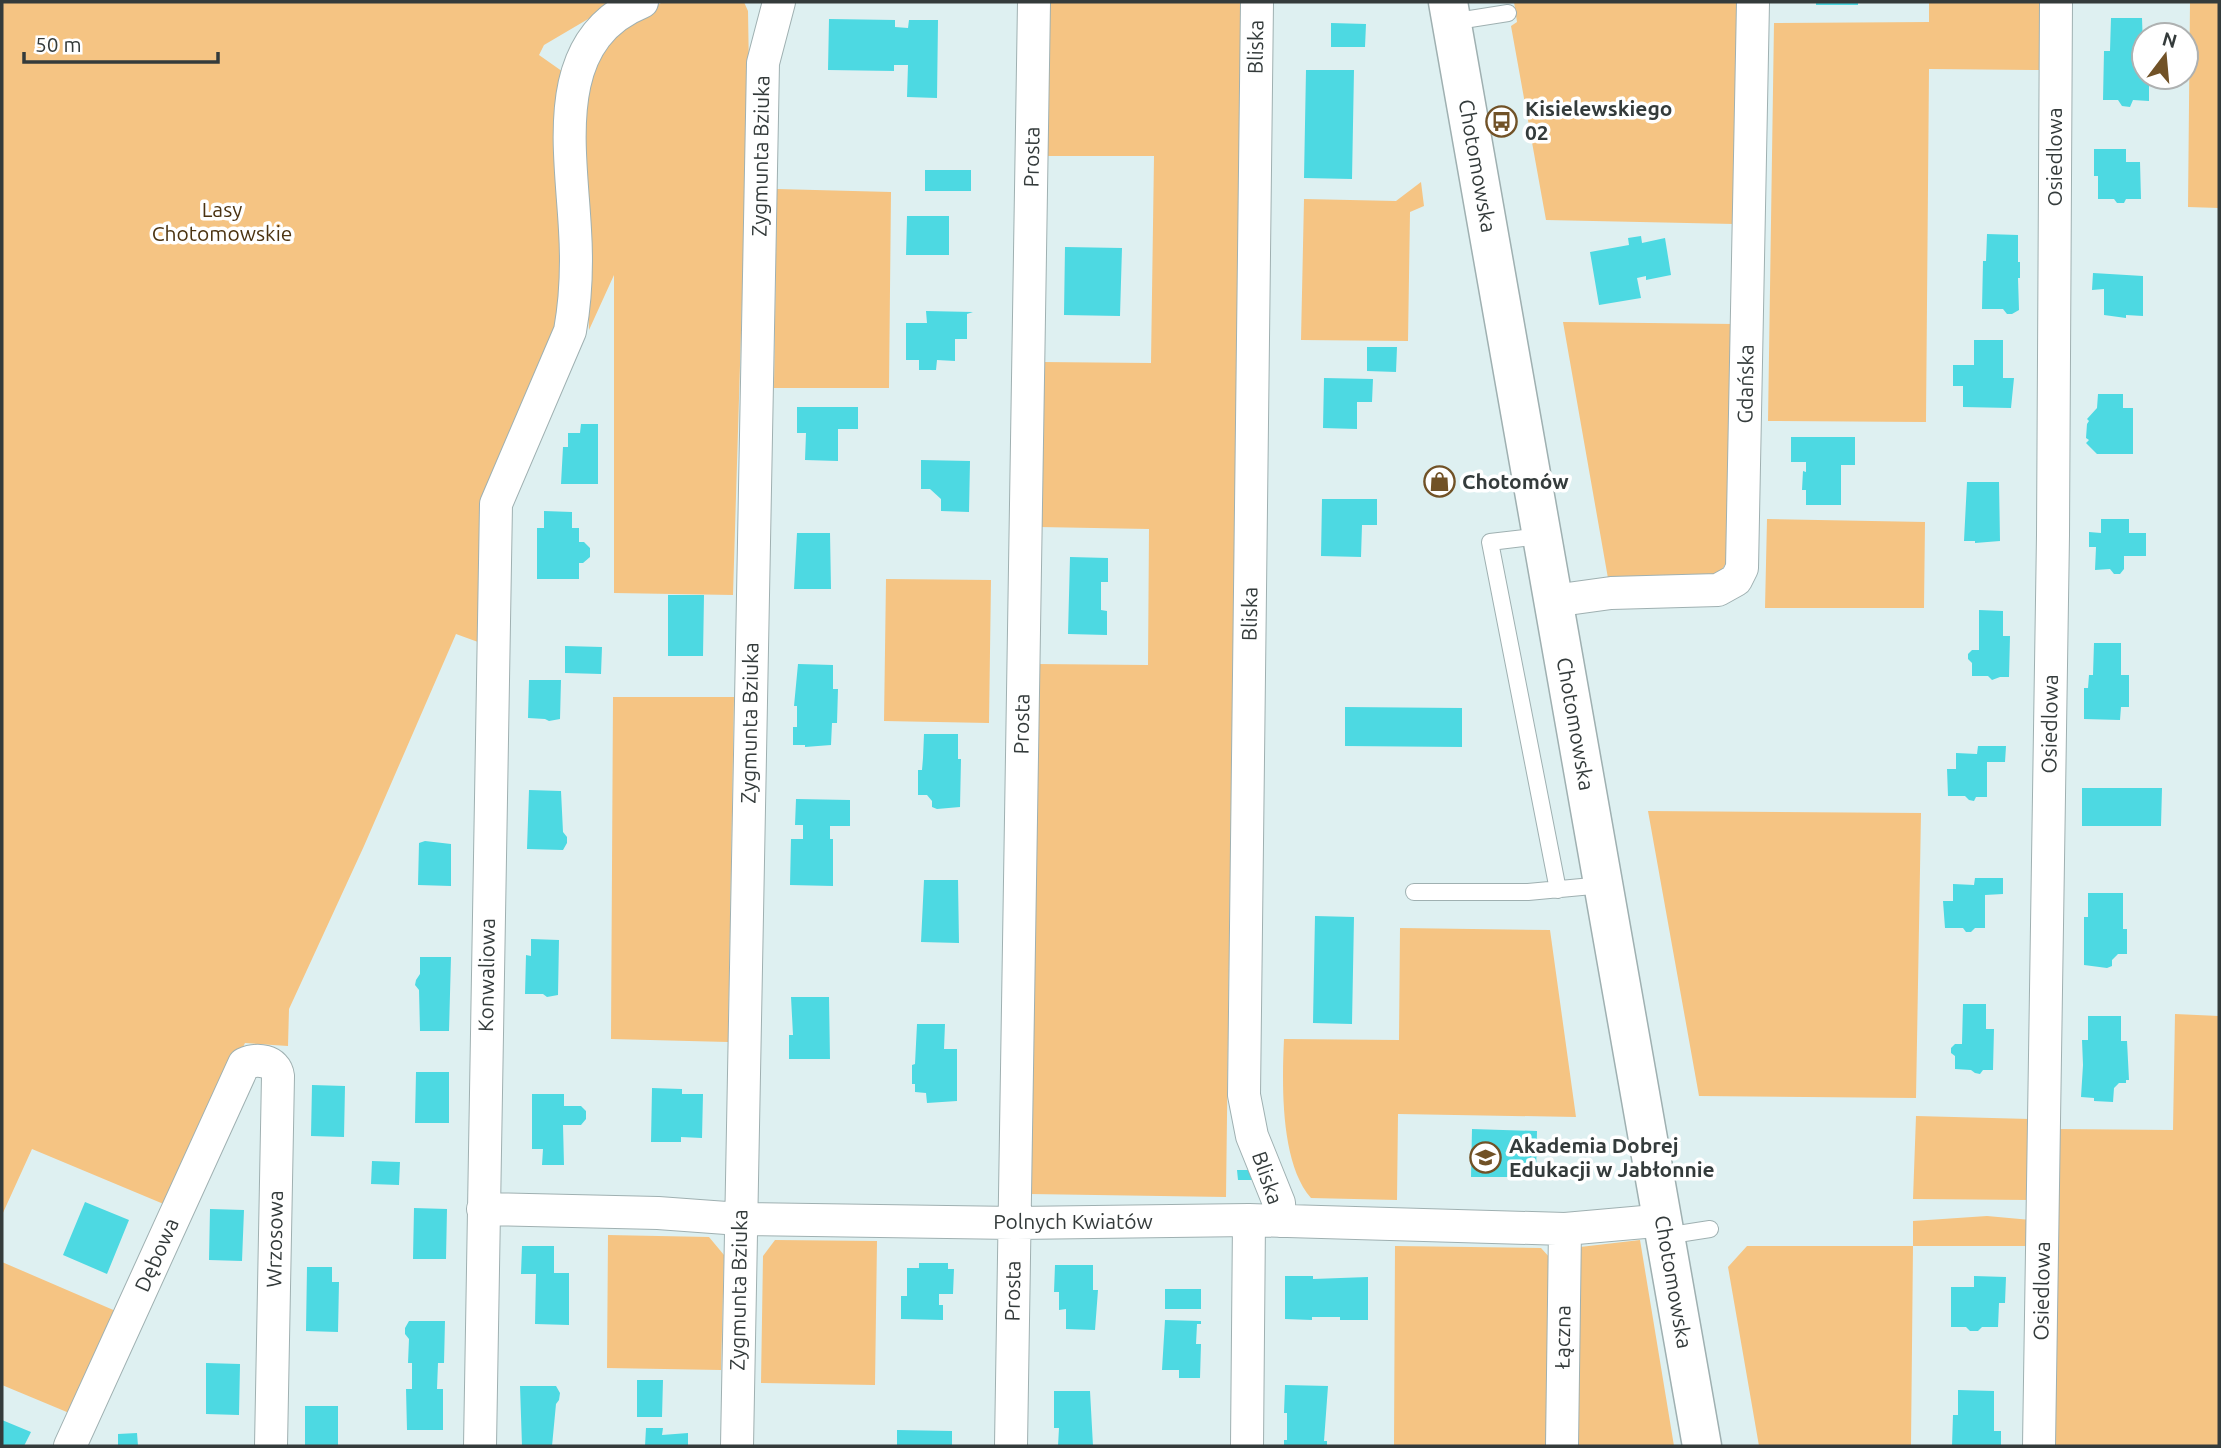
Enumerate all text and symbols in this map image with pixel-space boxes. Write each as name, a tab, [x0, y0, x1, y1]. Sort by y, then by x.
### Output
street label: Bliska	[1243, 20, 1267, 74]
scale bar	[24, 21, 219, 65]
north arrow	[2130, 21, 2200, 91]
text: N	[2160, 27, 2180, 52]
text: 50 m	[35, 32, 82, 56]
street label: Zygmunta Bziuka	[747, 75, 773, 237]
place label: Kisielewskiego 02	[1525, 96, 1672, 144]
street label: Chotomowska	[1454, 97, 1502, 234]
bus stop icon: Kisielewskiego 02	[1485, 104, 1519, 138]
street label: Osiedlowa	[2042, 107, 2066, 207]
street label: Prosta	[1018, 126, 1044, 188]
park label: Lasy Chotomowskie	[152, 197, 292, 245]
street label: Gdańska	[1732, 344, 1758, 424]
shop icon: Chotomów	[1422, 465, 1456, 499]
place label: Chotomów	[1462, 469, 1569, 493]
street label: Bliska	[1237, 587, 1261, 641]
street label: Zygmunta Bziuka	[736, 642, 762, 804]
street label: Chotomowska	[1552, 655, 1600, 792]
street label: Osiedlowa	[2036, 674, 2062, 774]
street label: Prosta	[1008, 693, 1034, 755]
street label: Konwaliowa	[473, 918, 499, 1032]
place label: Akademia Dobrej Edukacji w Jabłonnie	[1509, 1133, 1715, 1181]
school or university icon: Akademia Dobrej Edukacji w Jabłonnie	[1469, 1141, 1503, 1175]
street label: Bliska	[1248, 1148, 1288, 1207]
street label: Wrzosowa	[261, 1190, 287, 1288]
street label: Zygmunta Bziuka	[725, 1209, 751, 1371]
street label: Polnych Kwiatów	[993, 1209, 1153, 1233]
street label: Chotomowska	[1650, 1213, 1698, 1350]
street label: Dębowa	[129, 1214, 183, 1295]
street label: Osiedlowa	[2028, 1241, 2054, 1341]
street label: Prosta	[999, 1260, 1025, 1322]
street label: Łączna	[1549, 1305, 1575, 1369]

